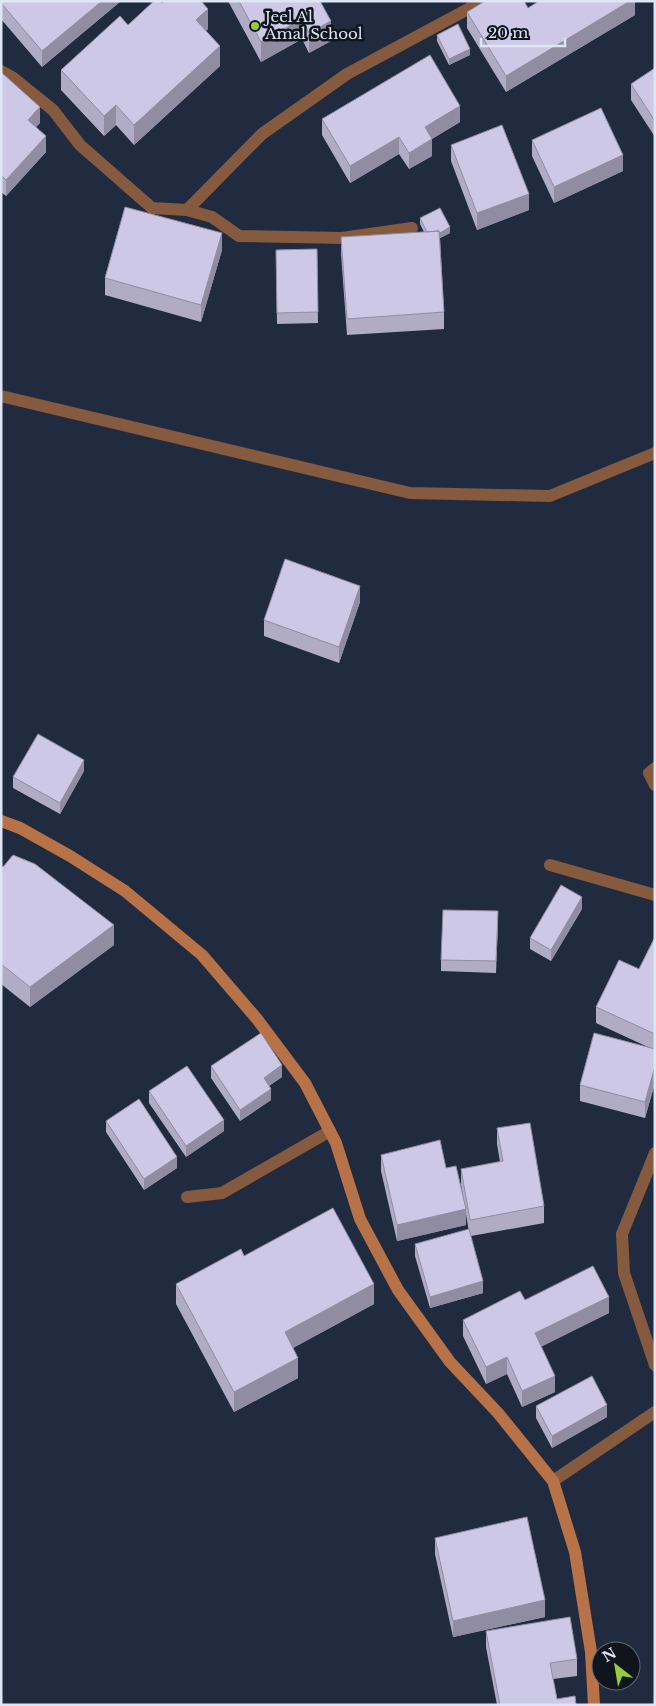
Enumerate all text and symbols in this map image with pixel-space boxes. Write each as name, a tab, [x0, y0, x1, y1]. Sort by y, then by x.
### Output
place label: Jeel Al Amal School	[263, 7, 363, 43]
scale bar	[481, 15, 565, 47]
marker: Jeel Al Amal School	[249, 20, 261, 32]
text: 20 m	[488, 23, 528, 42]
north arrow	[591, 1641, 641, 1691]
text: N	[599, 1644, 620, 1666]

